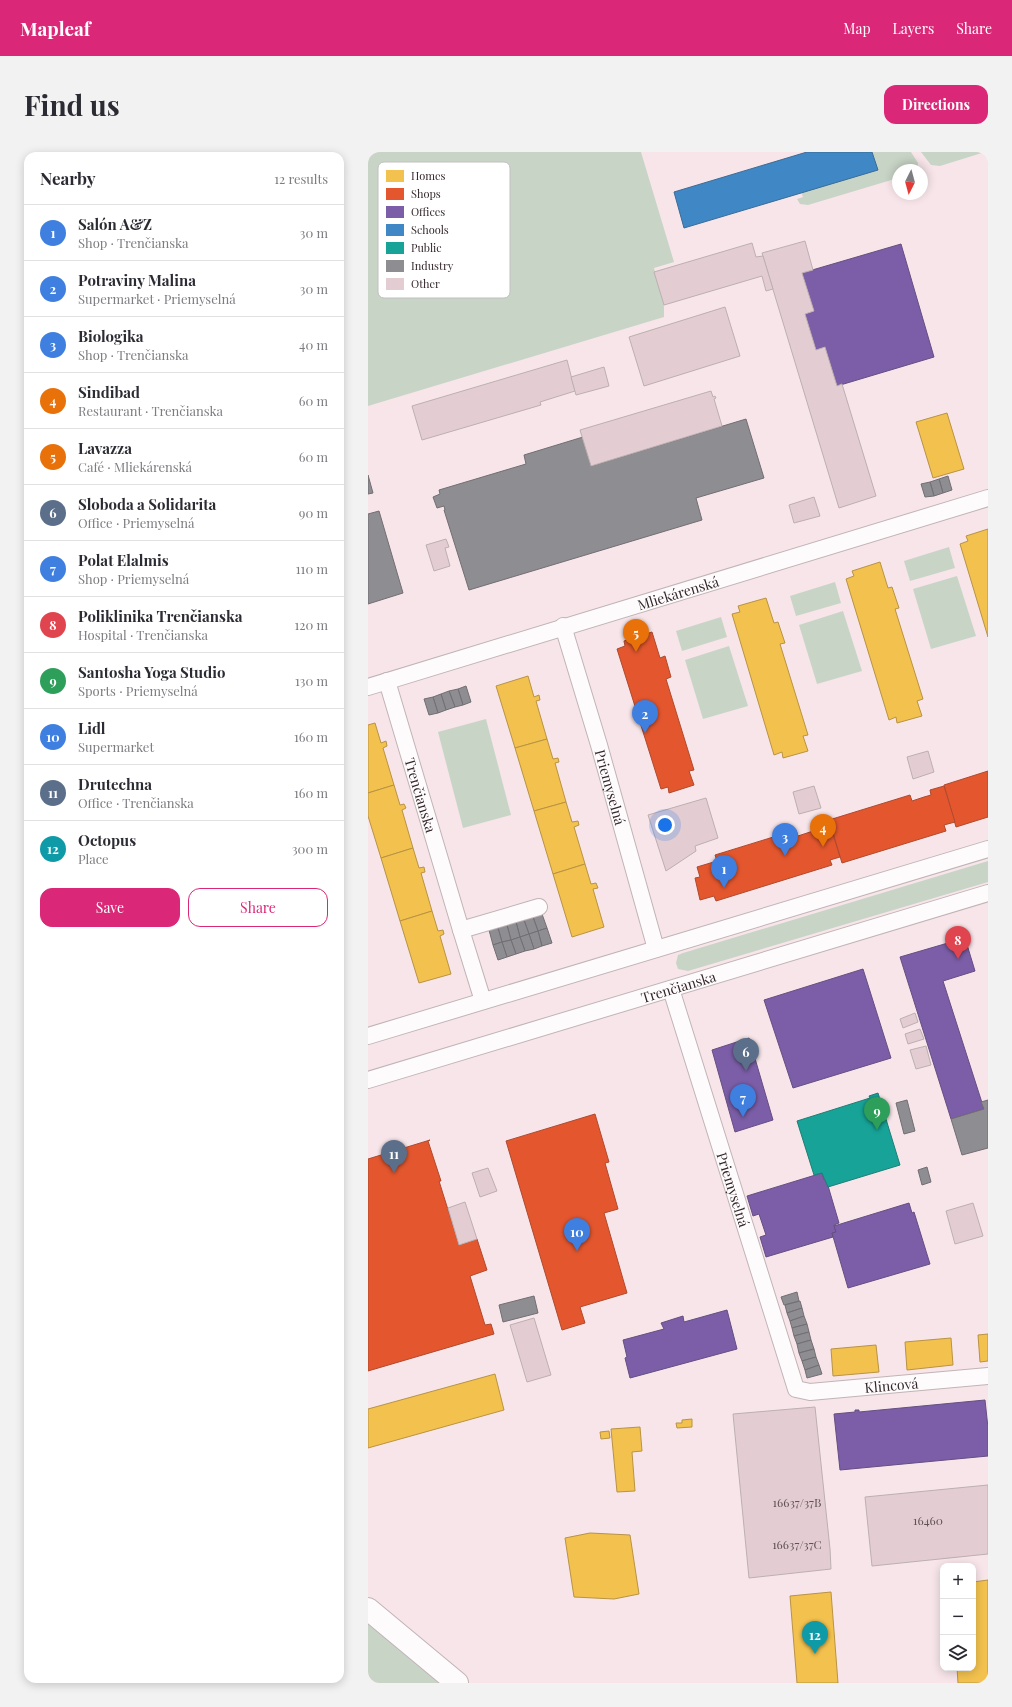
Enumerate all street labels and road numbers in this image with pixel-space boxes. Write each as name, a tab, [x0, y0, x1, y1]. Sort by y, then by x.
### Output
street label: Mliekárenská	[635, 571, 721, 614]
street label: Priemyselná	[591, 747, 630, 827]
street label: Trenčianska	[401, 755, 441, 835]
street label: Trenčianska	[639, 966, 718, 1007]
street label: Priemyselná	[713, 1150, 754, 1229]
street label: Klincová	[864, 1373, 919, 1397]

